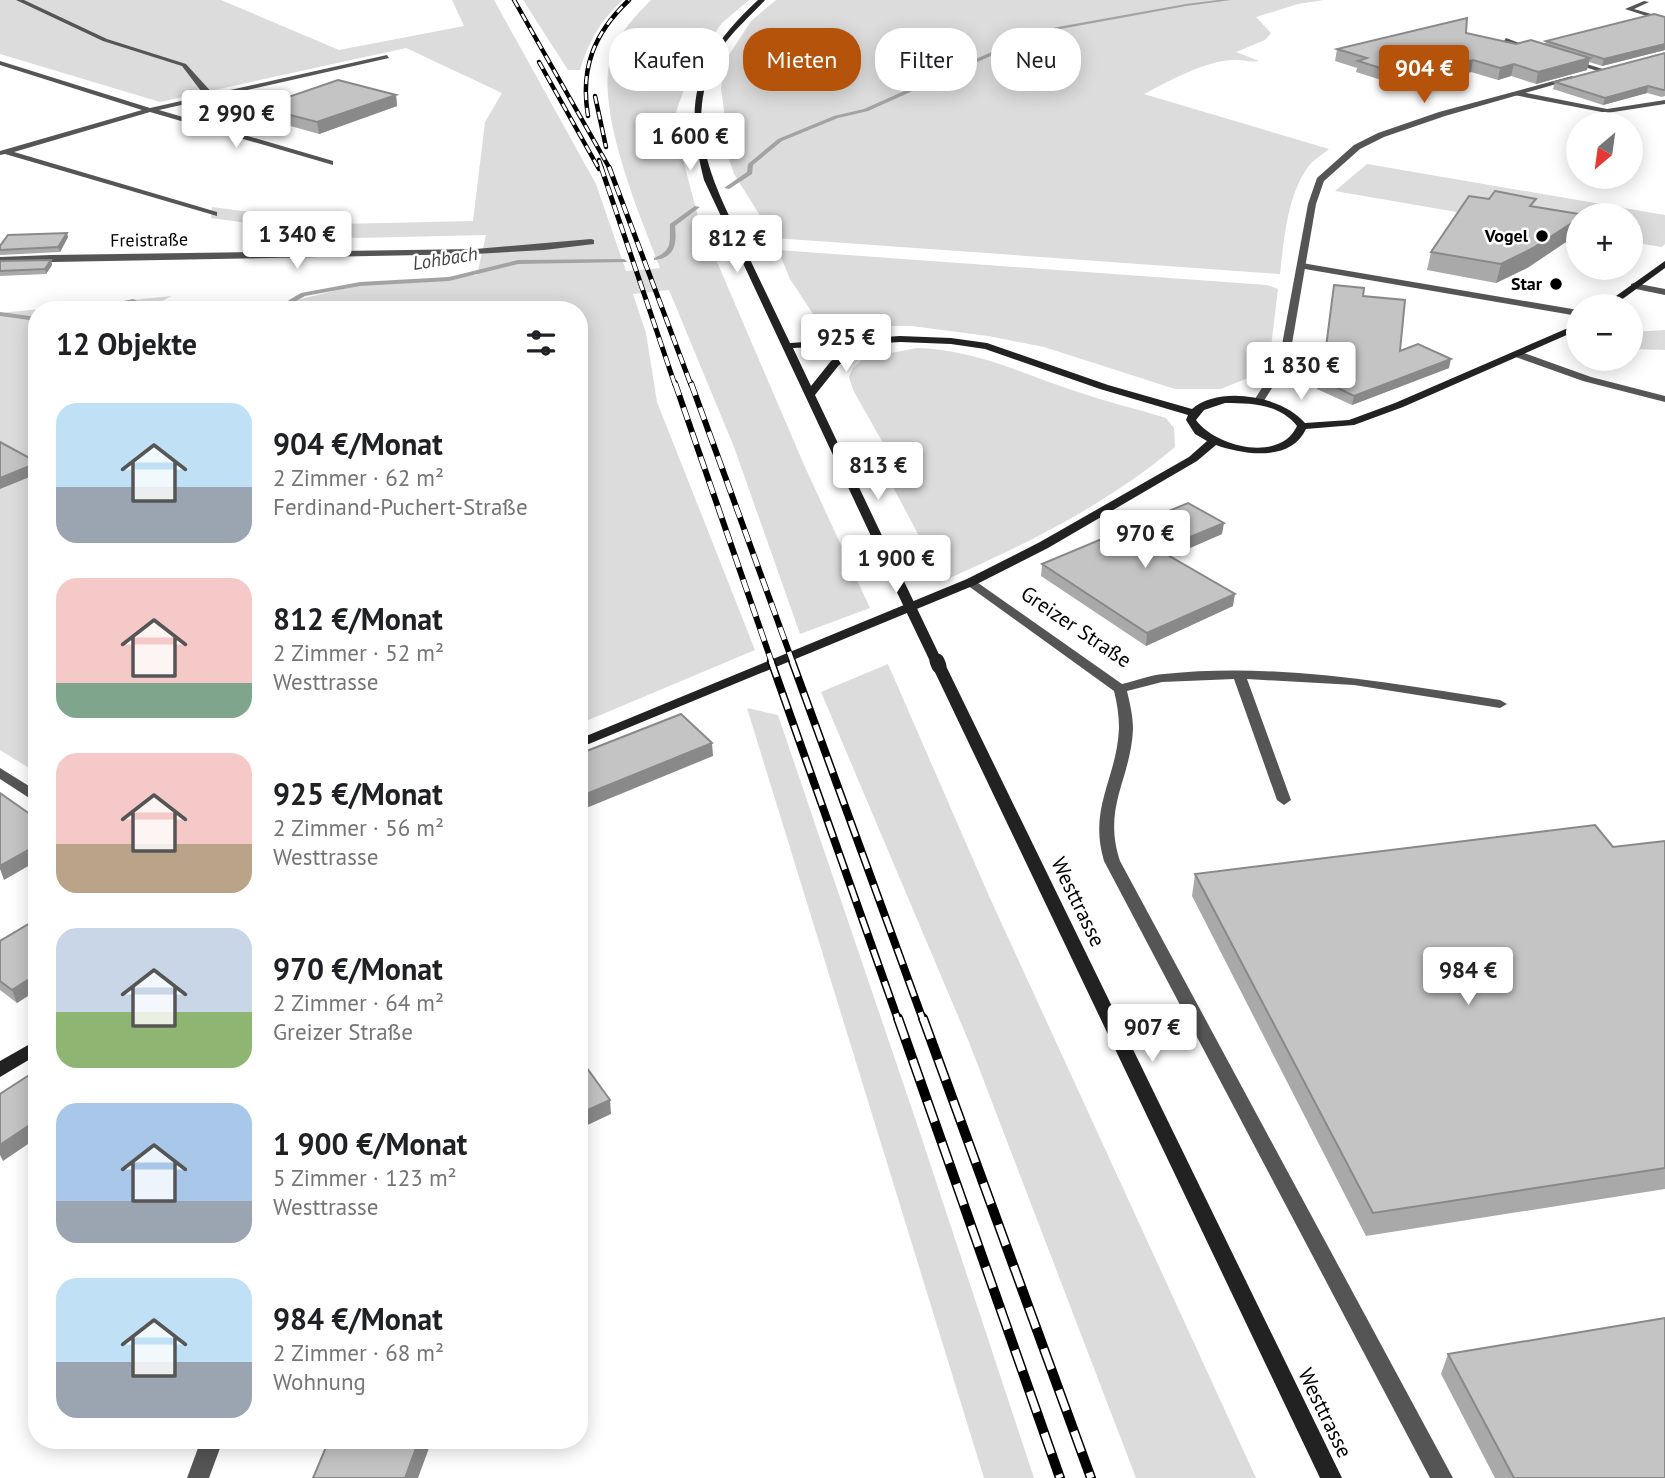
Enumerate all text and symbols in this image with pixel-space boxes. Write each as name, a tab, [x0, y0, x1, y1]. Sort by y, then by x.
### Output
chip: Kaufen	[609, 28, 729, 91]
chip: Mieten	[743, 28, 861, 91]
chip: Filter	[875, 28, 977, 91]
chip: Neu	[991, 28, 1081, 91]
pin: 904 €	[1375, 46, 1473, 105]
text: 904 €	[1395, 53, 1453, 82]
pin: 2 990 €	[171, 90, 301, 150]
text: 2 990 €	[198, 98, 274, 127]
north arrow	[1566, 112, 1643, 189]
map controls	[1566, 112, 1643, 371]
pin: 1 600 €	[625, 114, 755, 173]
text: 1 600 €	[652, 121, 728, 150]
button: +	[1566, 203, 1643, 280]
pin: 1 340 €	[232, 212, 362, 271]
pin: 812 €	[688, 216, 786, 275]
text: 1 340 €	[259, 219, 335, 248]
text: 812 €	[708, 223, 766, 252]
place label: Vogel	[1484, 224, 1529, 247]
street label: Freistraße	[110, 227, 188, 252]
marker: Vogel	[1534, 228, 1550, 244]
water label: Lohbach	[411, 241, 479, 275]
place label: Star	[1511, 272, 1543, 295]
marker: Star	[1548, 276, 1564, 292]
button: −	[1566, 294, 1643, 371]
pin: 925 €	[797, 314, 895, 374]
text: 925 €	[817, 322, 875, 351]
text: 12 Objekte	[56, 324, 197, 363]
icon: filters	[522, 324, 560, 362]
pin: 1 830 €	[1236, 342, 1366, 402]
text: 1 830 €	[1263, 350, 1339, 379]
text: 904 €/Monat	[273, 424, 443, 463]
icon: home	[112, 431, 196, 515]
pin: 813 €	[829, 442, 927, 502]
text: 813 €	[849, 450, 907, 479]
text: 2 Zimmer · 62 m²	[273, 463, 444, 492]
text: Ferdinand-Puchert-Straße	[273, 492, 528, 521]
pin: 970 €	[1096, 510, 1194, 570]
text: 970 €	[1116, 518, 1174, 547]
pin: 1 900 €	[831, 536, 961, 595]
text: 1 900 €	[858, 543, 934, 572]
street label: Greizer Straße	[1016, 580, 1137, 673]
text: 812 €/Monat	[273, 599, 443, 638]
icon: home	[112, 606, 196, 690]
text: 2 Zimmer · 52 m²	[273, 638, 444, 667]
text: Westtrasse	[273, 667, 378, 696]
text: 925 €/Monat	[273, 774, 443, 813]
icon: home	[112, 781, 196, 865]
text: 2 Zimmer · 56 m²	[273, 813, 444, 842]
text: Westtrasse	[273, 842, 378, 871]
street label: Westtrasse	[1045, 853, 1112, 951]
pin: 984 €	[1419, 948, 1517, 1007]
text: 970 €/Monat	[273, 949, 443, 988]
text: 984 €	[1439, 955, 1497, 984]
icon: home	[112, 956, 196, 1040]
text: 2 Zimmer · 64 m²	[273, 988, 444, 1017]
pin: 907 €	[1103, 1004, 1201, 1064]
text: 907 €	[1124, 1012, 1180, 1041]
text: Greizer Straße	[273, 1017, 413, 1046]
text: 1 900 €/Monat	[273, 1124, 467, 1163]
icon: home	[112, 1131, 196, 1215]
text: 5 Zimmer · 123 m²	[273, 1163, 457, 1192]
text: Westtrasse	[273, 1192, 378, 1221]
text: 984 €/Monat	[273, 1299, 443, 1338]
icon: home	[112, 1306, 196, 1390]
text: 2 Zimmer · 68 m²	[273, 1338, 444, 1367]
street label: Westtrasse	[1292, 1364, 1359, 1462]
text: Wohnung	[273, 1367, 366, 1396]

